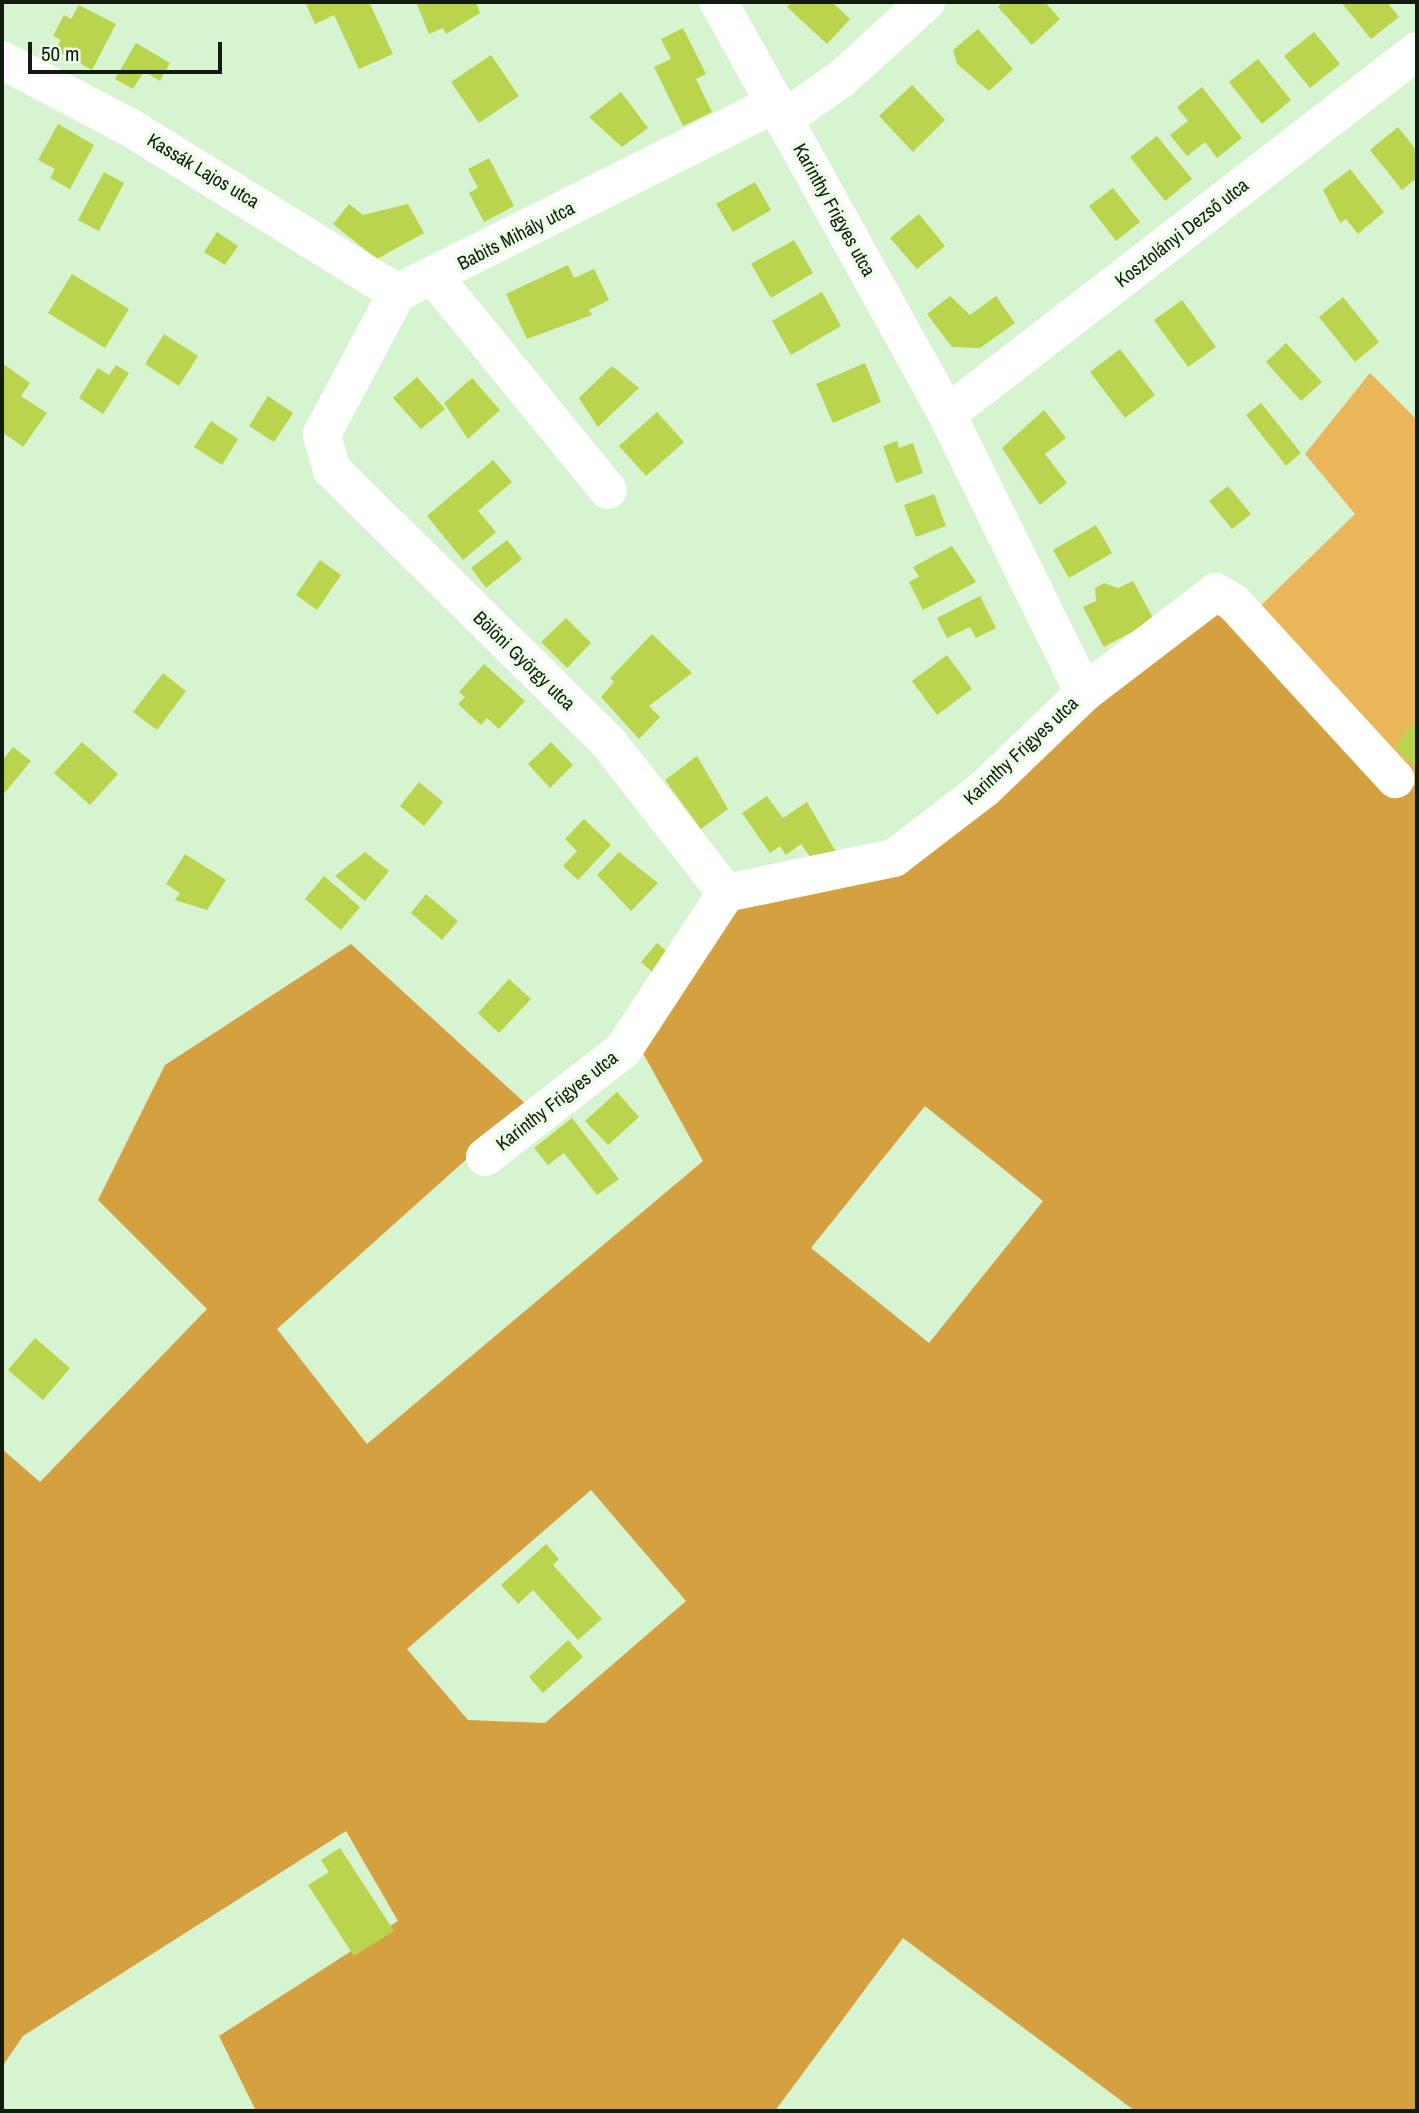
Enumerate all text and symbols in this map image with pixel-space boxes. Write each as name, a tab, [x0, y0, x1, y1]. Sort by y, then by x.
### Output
scale bar	[32, 28, 226, 72]
text: 50 m	[41, 39, 79, 68]
street label: Kassák Lajos utca	[143, 129, 263, 213]
street label: Karinthy Frigyes utca	[788, 140, 880, 280]
street label: Kosztolányi Dezső utca	[1111, 174, 1253, 292]
street label: Babits Mihály utca	[454, 197, 578, 275]
street label: Bölöni György utca	[468, 607, 580, 715]
street label: Karinthy Frigyes utca	[959, 692, 1083, 810]
street label: Karinthy Frigyes utca	[492, 1046, 622, 1156]

